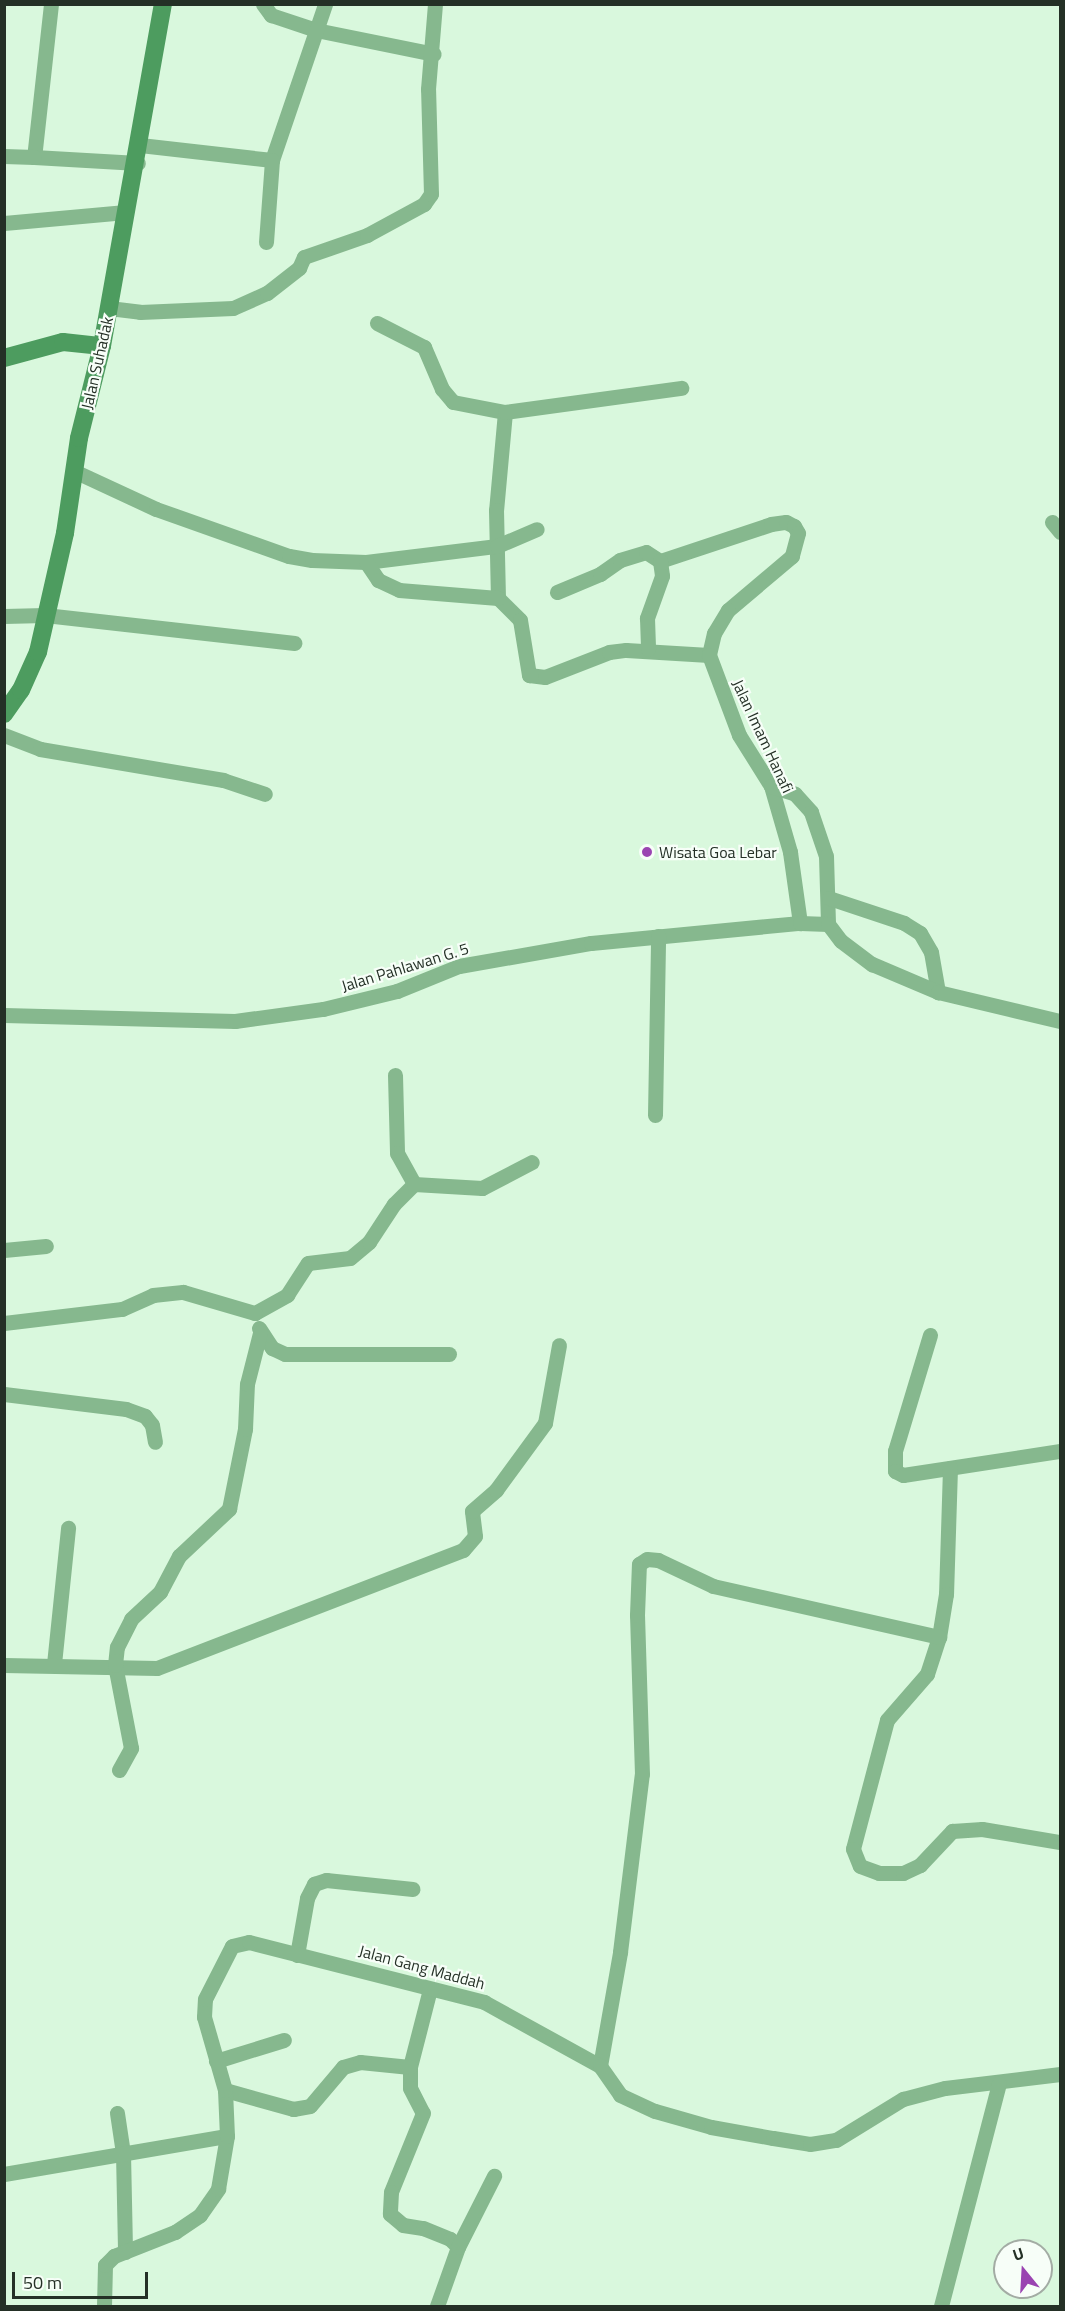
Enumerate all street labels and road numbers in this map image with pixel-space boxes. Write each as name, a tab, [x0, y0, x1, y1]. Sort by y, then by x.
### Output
street label: Jalan Suhadak	[77, 315, 117, 411]
street label: Jalan Imam Hanafi	[728, 676, 798, 796]
street label: Jalan Pahlawan G. 5	[339, 938, 471, 996]
street label: Jalan Gang Maddah	[357, 1941, 487, 1993]

